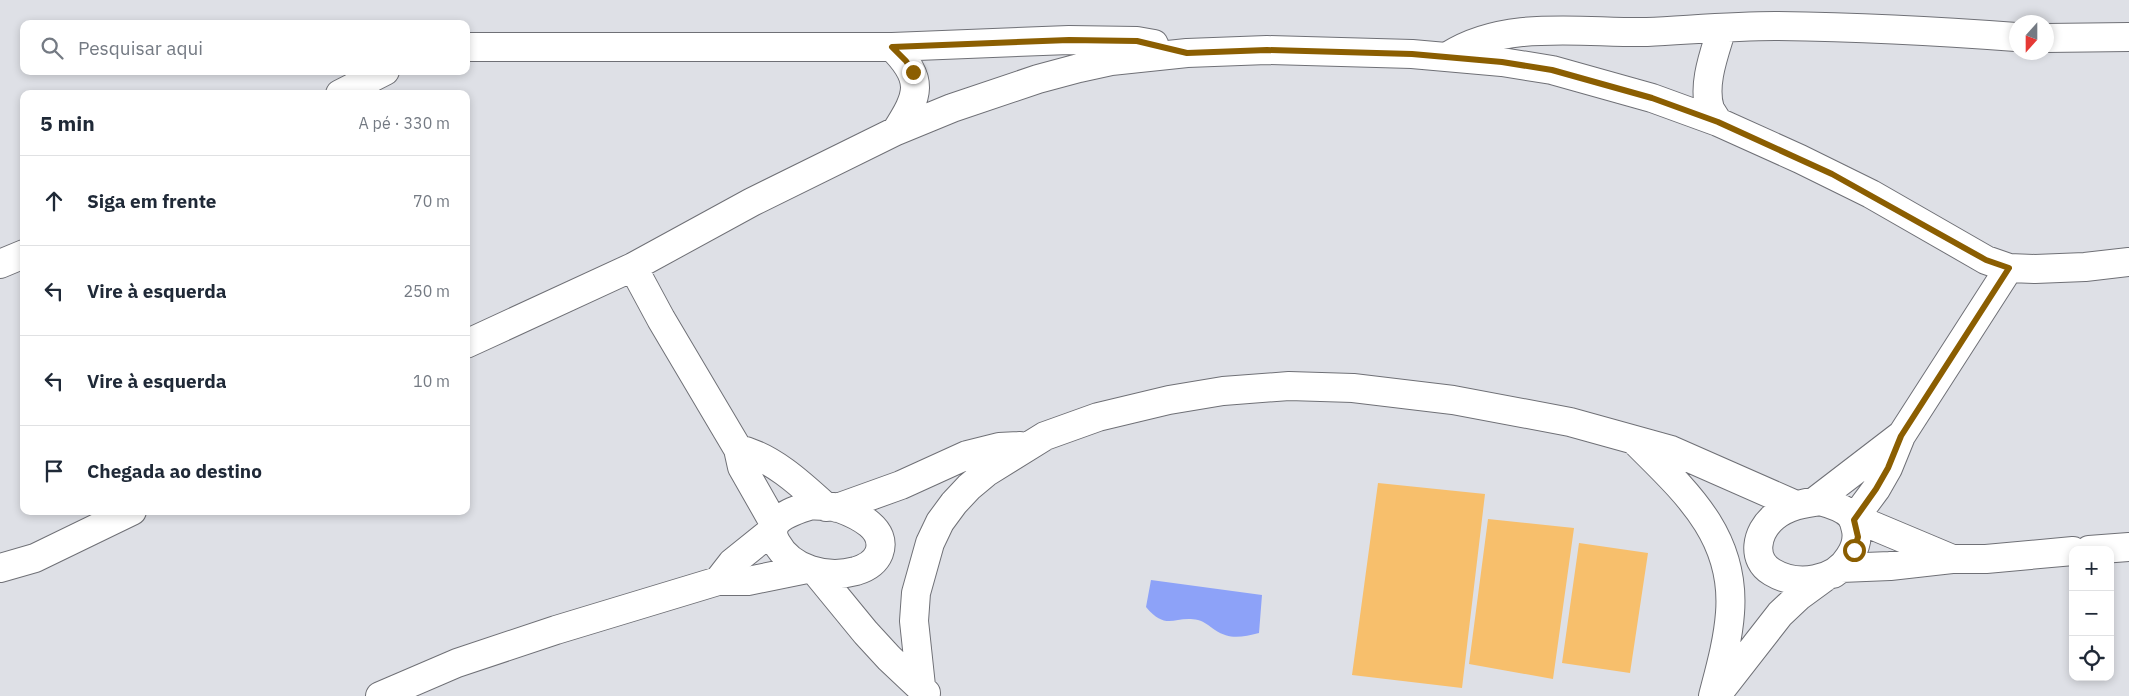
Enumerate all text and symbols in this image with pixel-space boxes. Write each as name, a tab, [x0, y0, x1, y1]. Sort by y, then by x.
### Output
north arrow	[2009, 15, 2054, 60]
search box	[20, 20, 470, 75]
icon: search	[38, 34, 66, 62]
text: Pesquisar aqui	[78, 36, 203, 60]
route end	[902, 61, 925, 84]
text: 5 min	[40, 109, 95, 137]
text: A pé · 330 m	[359, 113, 450, 133]
icon: ahead	[40, 187, 68, 215]
text: Siga em frente	[87, 189, 217, 213]
text: 70 m	[413, 191, 450, 211]
icon: left	[40, 277, 68, 305]
text: Vire à esquerda	[87, 279, 227, 303]
text: 250 m	[403, 281, 450, 301]
icon: left	[40, 367, 68, 395]
text: Vire à esquerda	[87, 369, 227, 393]
text: 10 m	[413, 371, 450, 391]
icon: arrive	[40, 457, 68, 485]
text: Chegada ao destino	[87, 459, 262, 483]
route start	[1843, 539, 1866, 562]
map controls	[2069, 546, 2114, 681]
button: +	[2069, 546, 2114, 591]
button: −	[2069, 591, 2114, 636]
button: locate	[2069, 636, 2114, 681]

